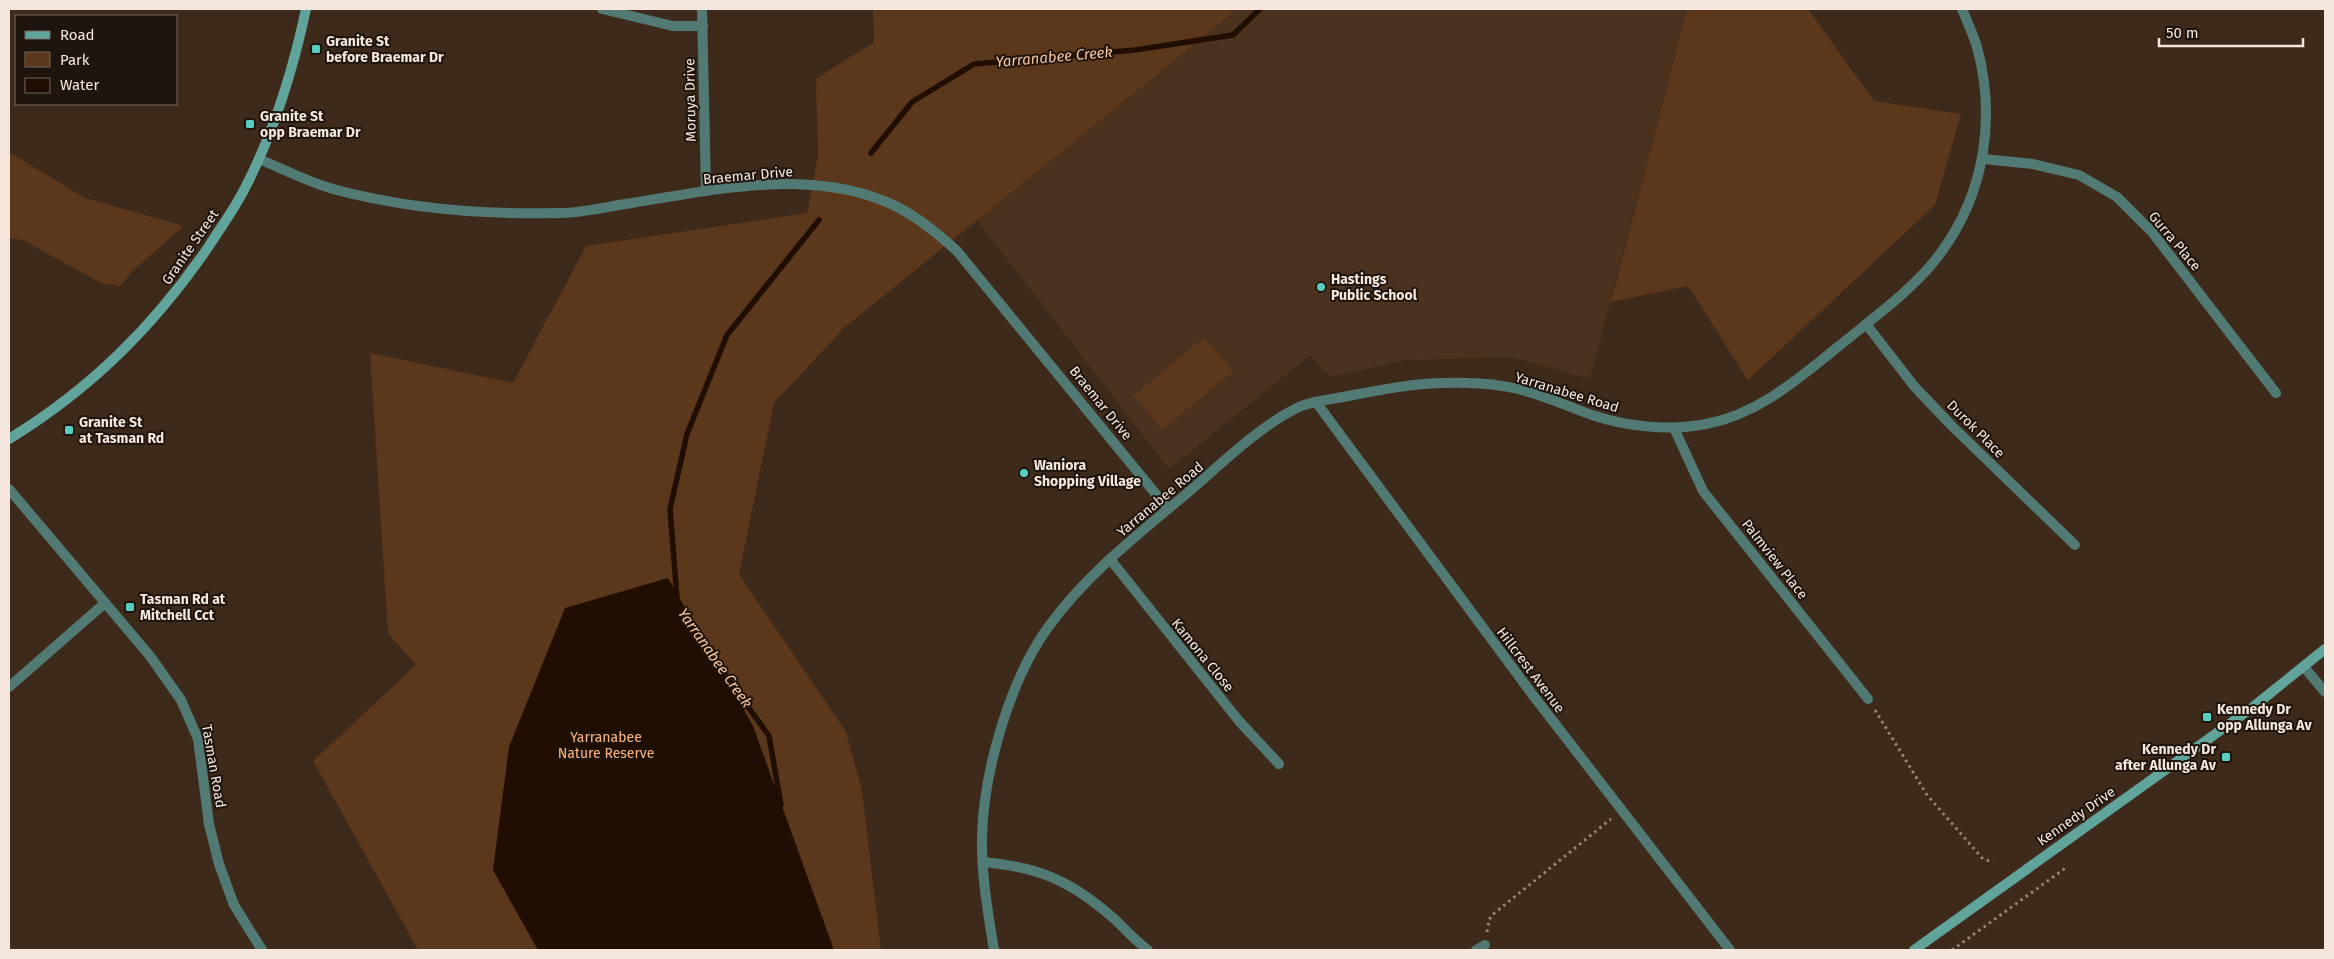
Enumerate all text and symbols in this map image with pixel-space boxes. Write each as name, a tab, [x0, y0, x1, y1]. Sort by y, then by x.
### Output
legend	[15, 15, 178, 105]
scale bar	[2159, 15, 2303, 47]
text: 50 m	[2166, 24, 2199, 42]
text: Road	[60, 26, 95, 44]
place label: Granite St before Braemar Dr	[326, 33, 444, 66]
marker: Granite St before Braemar Dr	[310, 43, 322, 55]
water label: Yarranabee Creek	[995, 43, 1113, 71]
text: Park	[60, 51, 90, 69]
street label: Moruya Drive	[681, 58, 700, 142]
text: Water	[60, 76, 99, 94]
place label: Granite St opp Braemar Dr	[260, 108, 361, 141]
marker: Granite St opp Braemar Dr	[244, 118, 256, 130]
street label: Braemar Drive	[702, 163, 794, 188]
street label: Granite Street	[158, 206, 223, 288]
street label: Gurra Place	[2145, 208, 2204, 274]
place label: Hastings Public School	[1331, 271, 1418, 304]
marker: Hastings Public School	[1315, 281, 1327, 293]
street label: Braemar Drive	[1066, 363, 1136, 444]
street label: Yarranabee Road	[1513, 369, 1621, 416]
street label: Durok Place	[1943, 397, 2008, 462]
place label: Granite St at Tasman Rd	[79, 414, 164, 447]
marker: Granite St at Tasman Rd	[63, 424, 75, 436]
place label: Waniora Shopping Village	[1034, 457, 1141, 490]
street label: Yarranabee Road	[1114, 458, 1207, 540]
marker: Waniora Shopping Village	[1018, 467, 1030, 479]
street label: Palmview Place	[1738, 516, 1811, 603]
place label: Tasman Rd at Mitchell Cct	[140, 591, 226, 624]
marker: Tasman Rd at Mitchell Cct	[124, 601, 136, 613]
water label: Yarranabee Creek	[674, 605, 756, 711]
street label: Kamona Close	[1168, 615, 1237, 695]
street label: Hillcrest Avenue	[1493, 624, 1568, 716]
place label: Kennedy Dr opp Allunga Av	[2217, 701, 2313, 734]
marker: Kennedy Dr opp Allunga Av	[2201, 711, 2213, 723]
street label: Tasman Road	[198, 723, 229, 809]
park label: Yarranabee Nature Reserve	[558, 729, 654, 762]
place label: Kennedy Dr after Allunga Av	[2115, 741, 2217, 774]
marker: Kennedy Dr after Allunga Av	[2220, 751, 2232, 763]
street label: Kennedy Drive	[2034, 783, 2119, 850]

